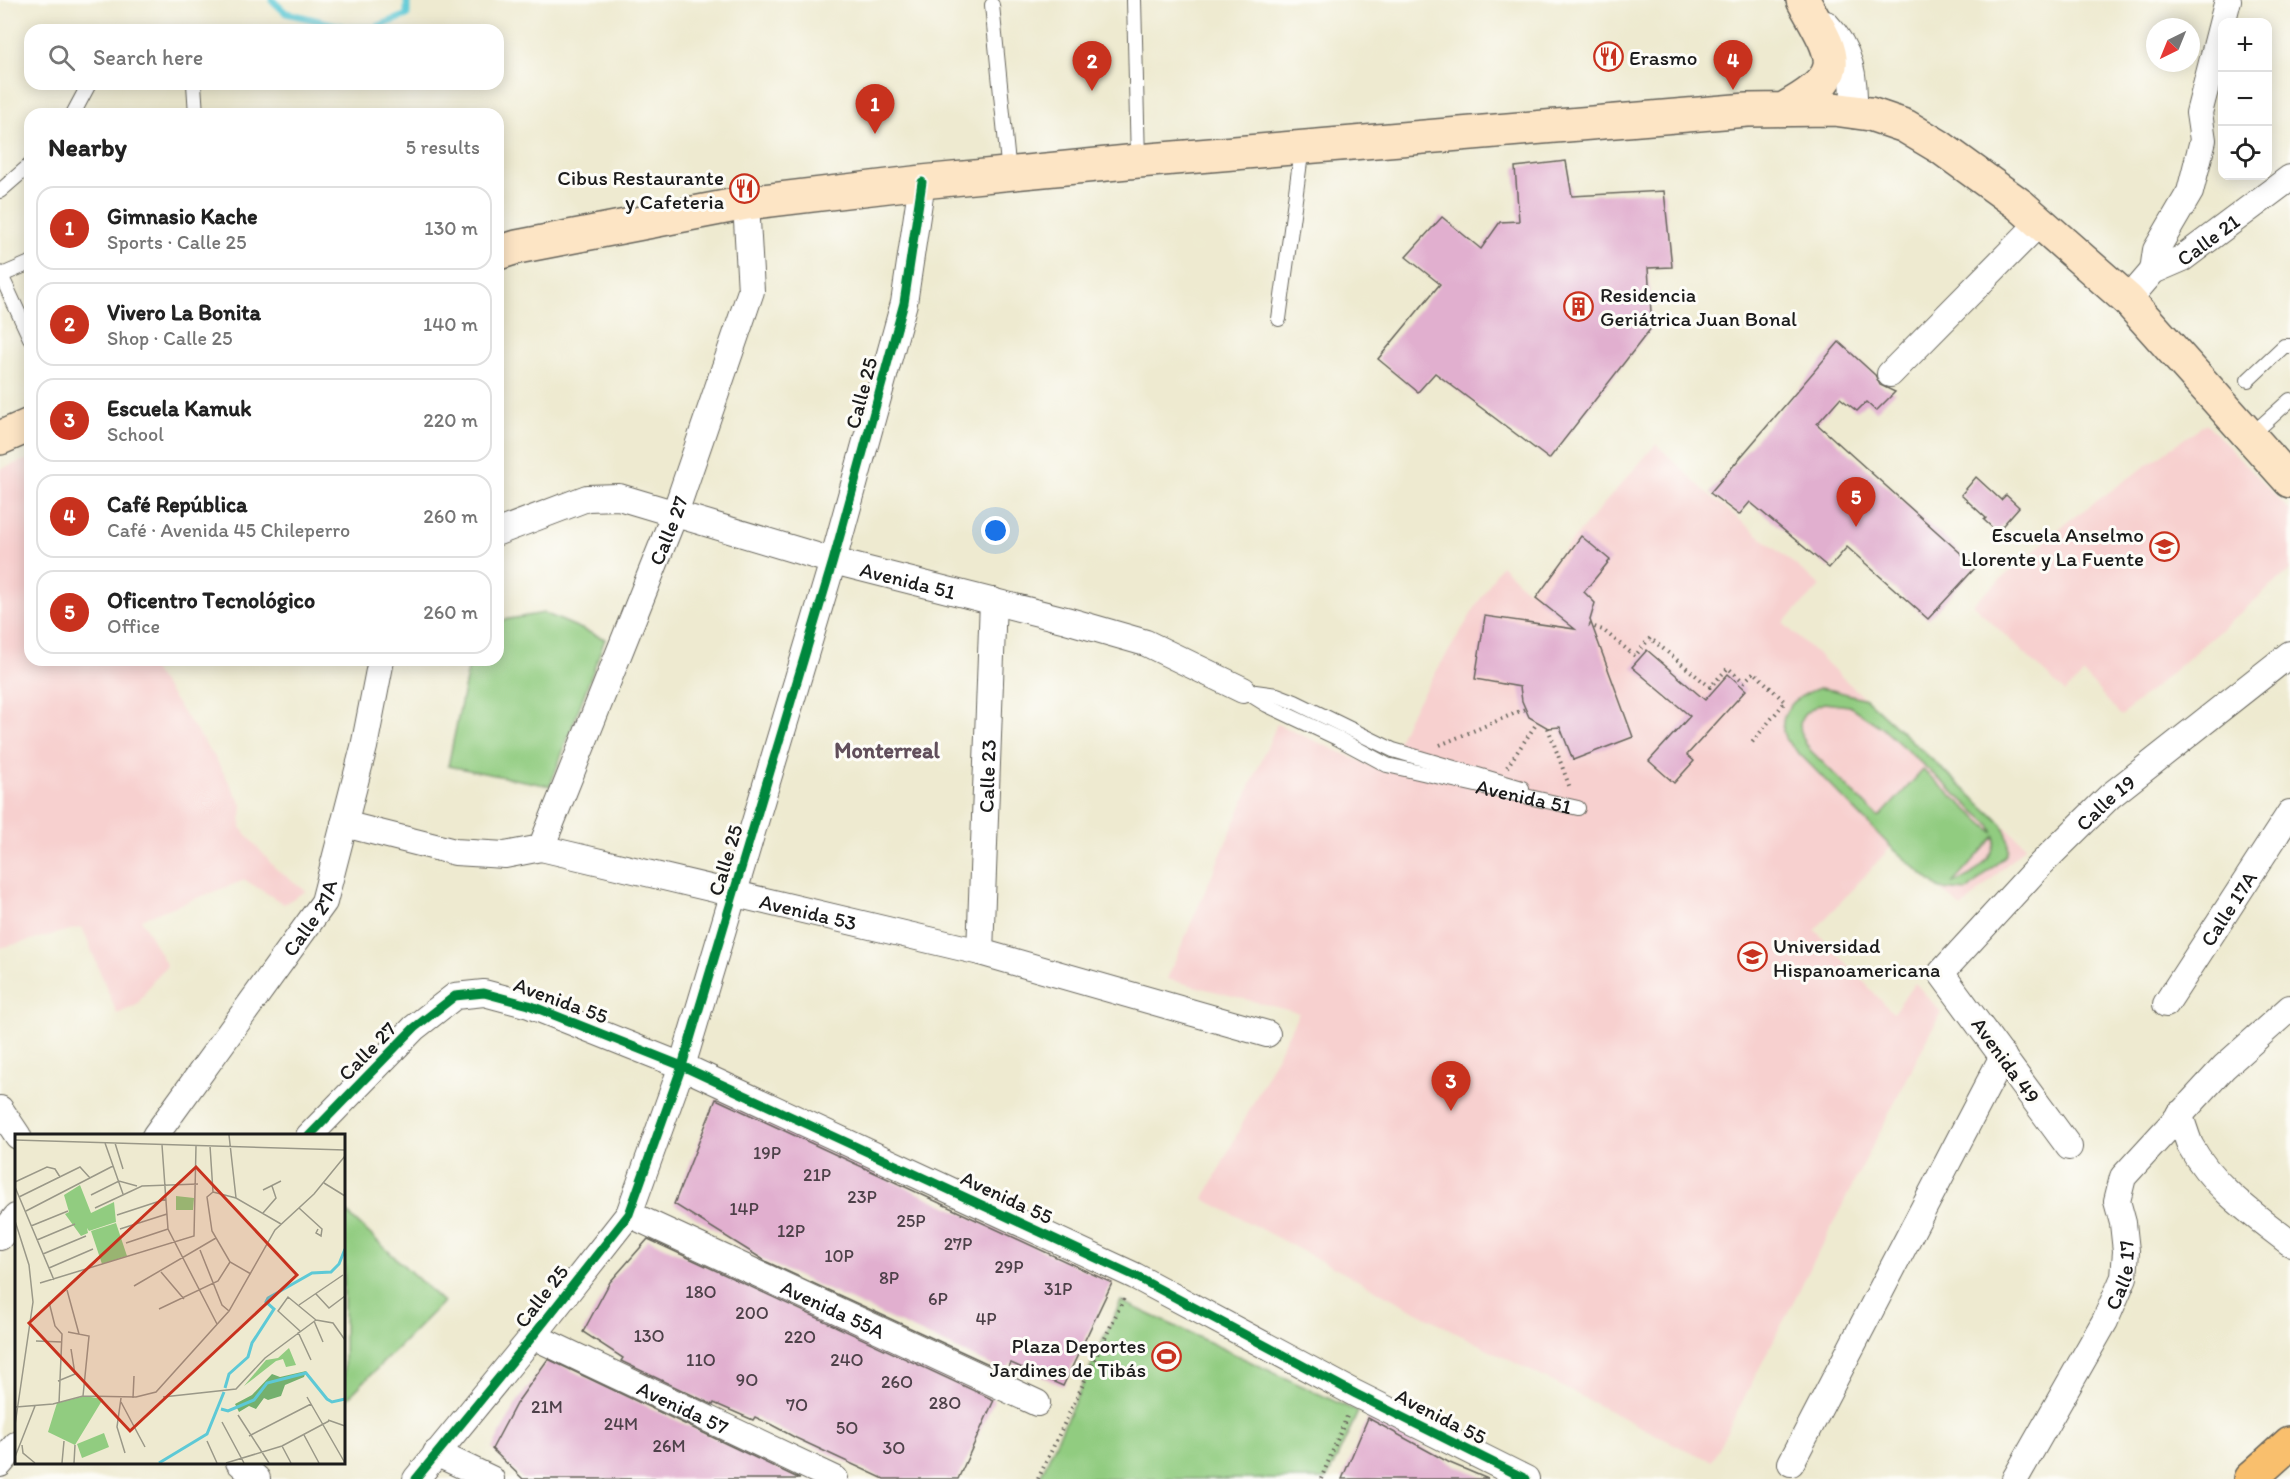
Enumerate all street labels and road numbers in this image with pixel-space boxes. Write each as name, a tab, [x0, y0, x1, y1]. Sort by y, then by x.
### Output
street label: Calle 21	[2172, 208, 2244, 271]
street label: Calle 25	[839, 354, 883, 432]
street label: Calle 27	[643, 492, 692, 569]
street label: Avenida 51	[858, 556, 958, 604]
street label: Calle 23	[973, 739, 1000, 813]
street label: Calle 19	[2070, 769, 2140, 836]
street label: Avenida 51	[1474, 773, 1575, 819]
street label: Calle 25	[702, 821, 748, 899]
street label: Calle 17A	[2195, 866, 2262, 951]
street label: Calle 27A	[277, 877, 342, 961]
street label: Avenida 53	[757, 888, 859, 935]
street label: Avenida 55	[510, 971, 612, 1029]
street label: Avenida 49	[1966, 1012, 2046, 1108]
street label: Calle 27	[333, 1016, 401, 1086]
street label: Avenida 55	[957, 1165, 1057, 1229]
street label: Calle 17	[2099, 1239, 2139, 1314]
street label: Calle 25	[509, 1259, 573, 1333]
street label: Avenida 55A	[777, 1274, 890, 1344]
street label: Avenida 57	[633, 1375, 733, 1439]
street label: Avenida 55	[1391, 1382, 1491, 1450]

